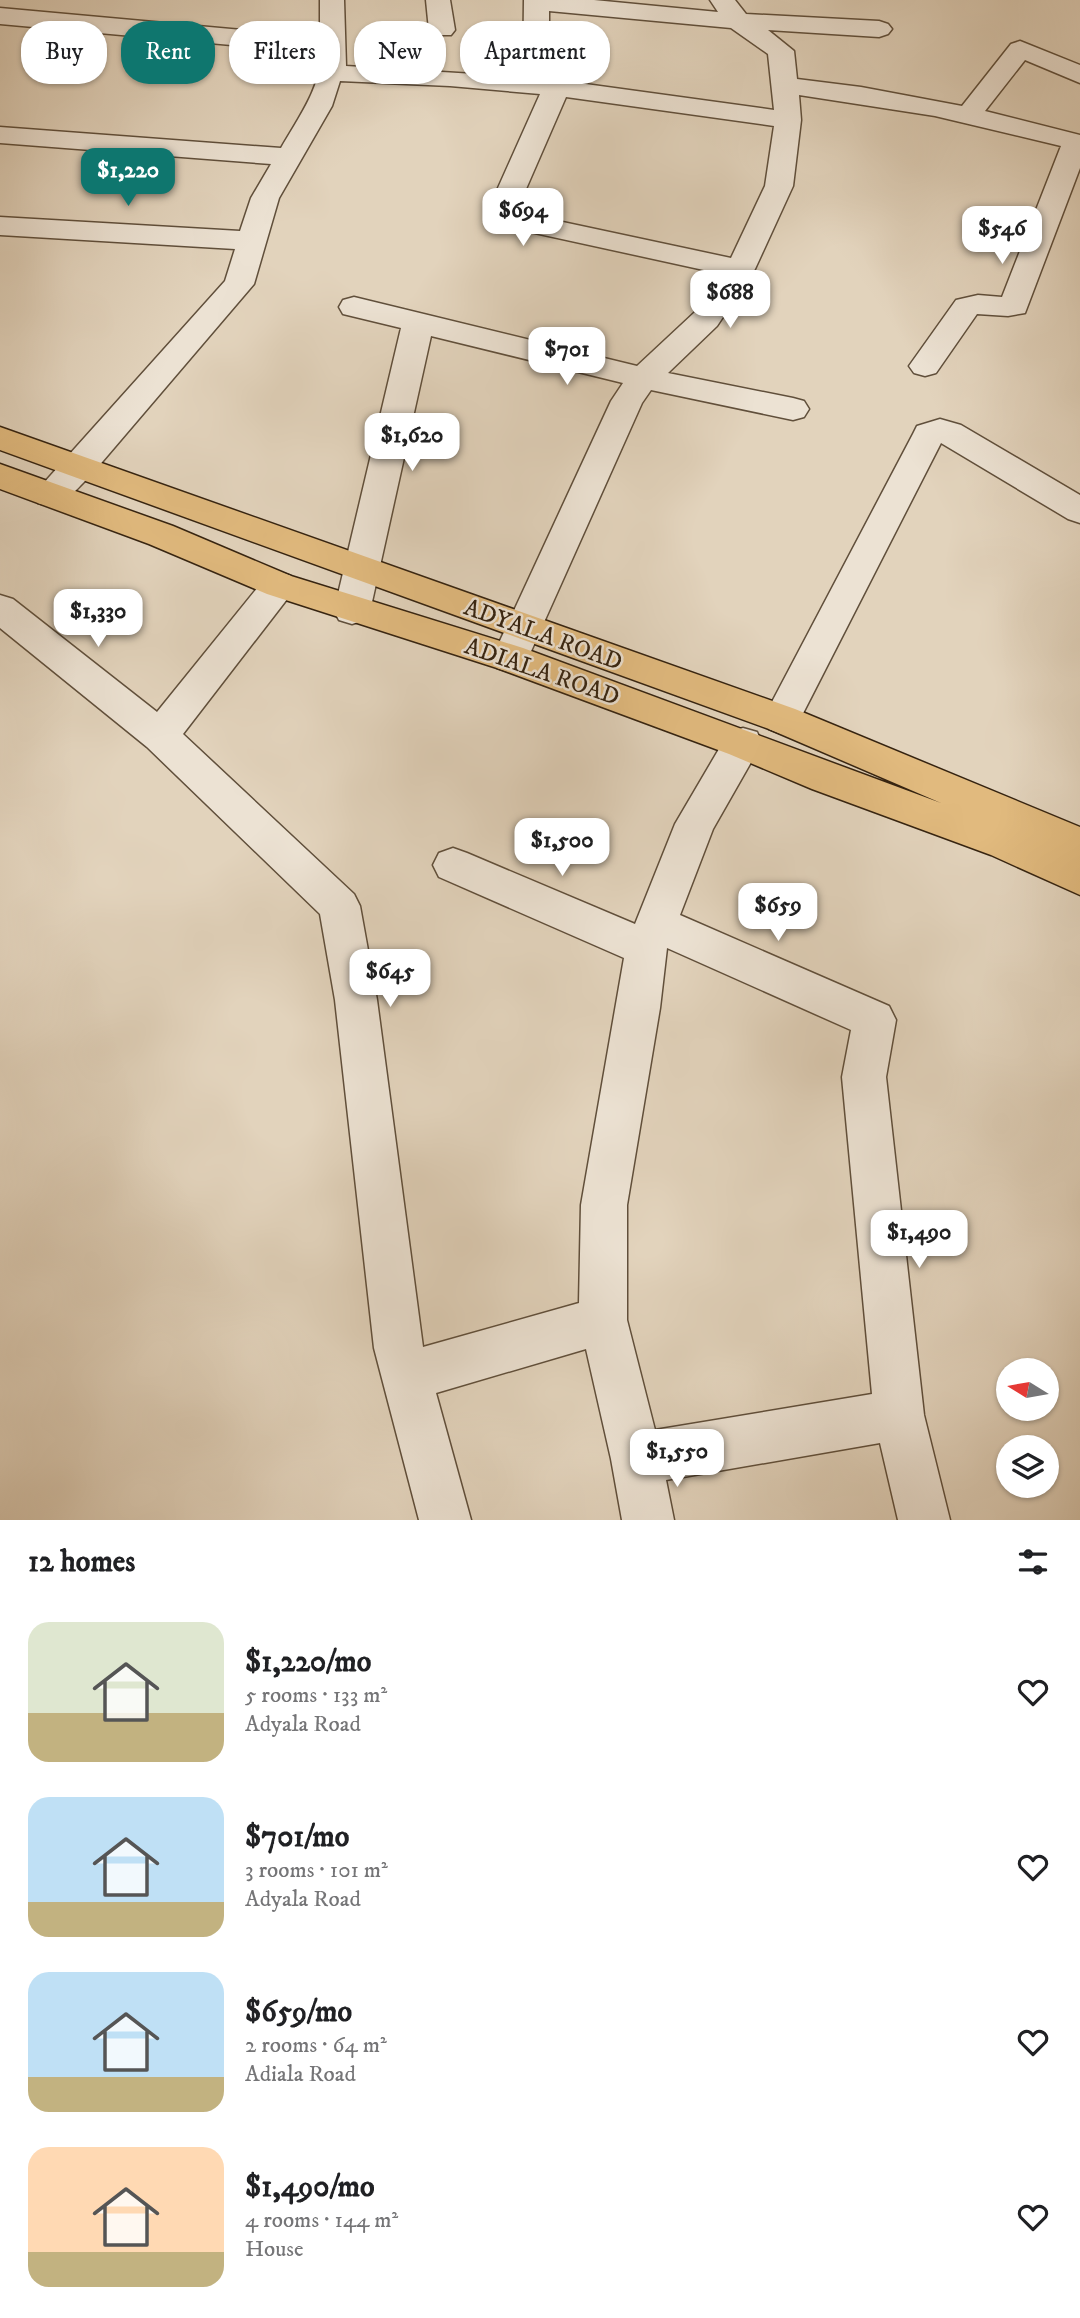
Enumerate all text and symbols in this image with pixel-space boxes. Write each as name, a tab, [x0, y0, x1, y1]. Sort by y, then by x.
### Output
chip: Buy	[21, 21, 107, 84]
chip: Rent	[121, 21, 215, 84]
chip: Filters	[229, 21, 340, 84]
chip: New	[354, 21, 446, 84]
chip: Apartment	[460, 21, 610, 84]
pin: $1,220	[71, 148, 185, 208]
text: $1,220	[97, 156, 159, 185]
pin: $694	[482, 188, 564, 248]
text: $694	[498, 196, 548, 225]
pin: $546	[961, 206, 1043, 266]
text: $546	[978, 214, 1026, 243]
pin: $688	[689, 270, 771, 330]
text: $688	[706, 278, 754, 307]
pin: $701	[526, 328, 608, 387]
text: $701	[544, 335, 590, 364]
pin: $1,620	[355, 414, 469, 473]
text: $1,620	[381, 421, 443, 450]
pin: $1,330	[41, 590, 155, 649]
street label: ADYALA ROAD	[460, 592, 626, 678]
text: $1,330	[70, 597, 126, 626]
street label: ADIALA ROAD	[461, 631, 623, 713]
pin: $1,500	[505, 818, 619, 878]
text: $1,500	[530, 826, 594, 855]
pin: $659	[737, 884, 819, 943]
text: $659	[754, 891, 802, 920]
pin: $645	[349, 950, 431, 1009]
text: $645	[365, 957, 415, 986]
pin: $1,490	[862, 1210, 976, 1270]
text: $1,490	[887, 1218, 951, 1247]
north arrow	[996, 1358, 1059, 1421]
map controls	[996, 1358, 1059, 1498]
pin: $1,550	[620, 1430, 734, 1489]
button: layers	[996, 1435, 1059, 1498]
text: $1,550	[646, 1437, 708, 1466]
icon: filters	[1014, 1543, 1052, 1581]
text: 12 homes	[28, 1544, 135, 1581]
text: $1,220/mo	[245, 1644, 371, 1681]
icon: home	[84, 1650, 168, 1734]
icon: heart	[1014, 1673, 1052, 1711]
text: 5 rooms · 133 m²	[245, 1681, 387, 1710]
text: Adyala Road	[245, 1710, 361, 1739]
text: $701/mo	[245, 1819, 349, 1856]
icon: home	[84, 1825, 168, 1909]
icon: heart	[1014, 1848, 1052, 1886]
text: 3 rooms · 101 m²	[245, 1856, 388, 1885]
text: Adyala Road	[245, 1885, 361, 1914]
text: $659/mo	[245, 1994, 352, 2031]
icon: home	[84, 2000, 168, 2084]
icon: heart	[1014, 2023, 1052, 2061]
text: 2 rooms · 64 m²	[245, 2031, 387, 2060]
text: Adiala Road	[245, 2060, 356, 2089]
text: $1,490/mo	[245, 2169, 375, 2206]
icon: home	[84, 2175, 168, 2259]
icon: heart	[1014, 2198, 1052, 2236]
text: 4 rooms · 144 m²	[245, 2206, 398, 2235]
text: House	[245, 2235, 303, 2264]

